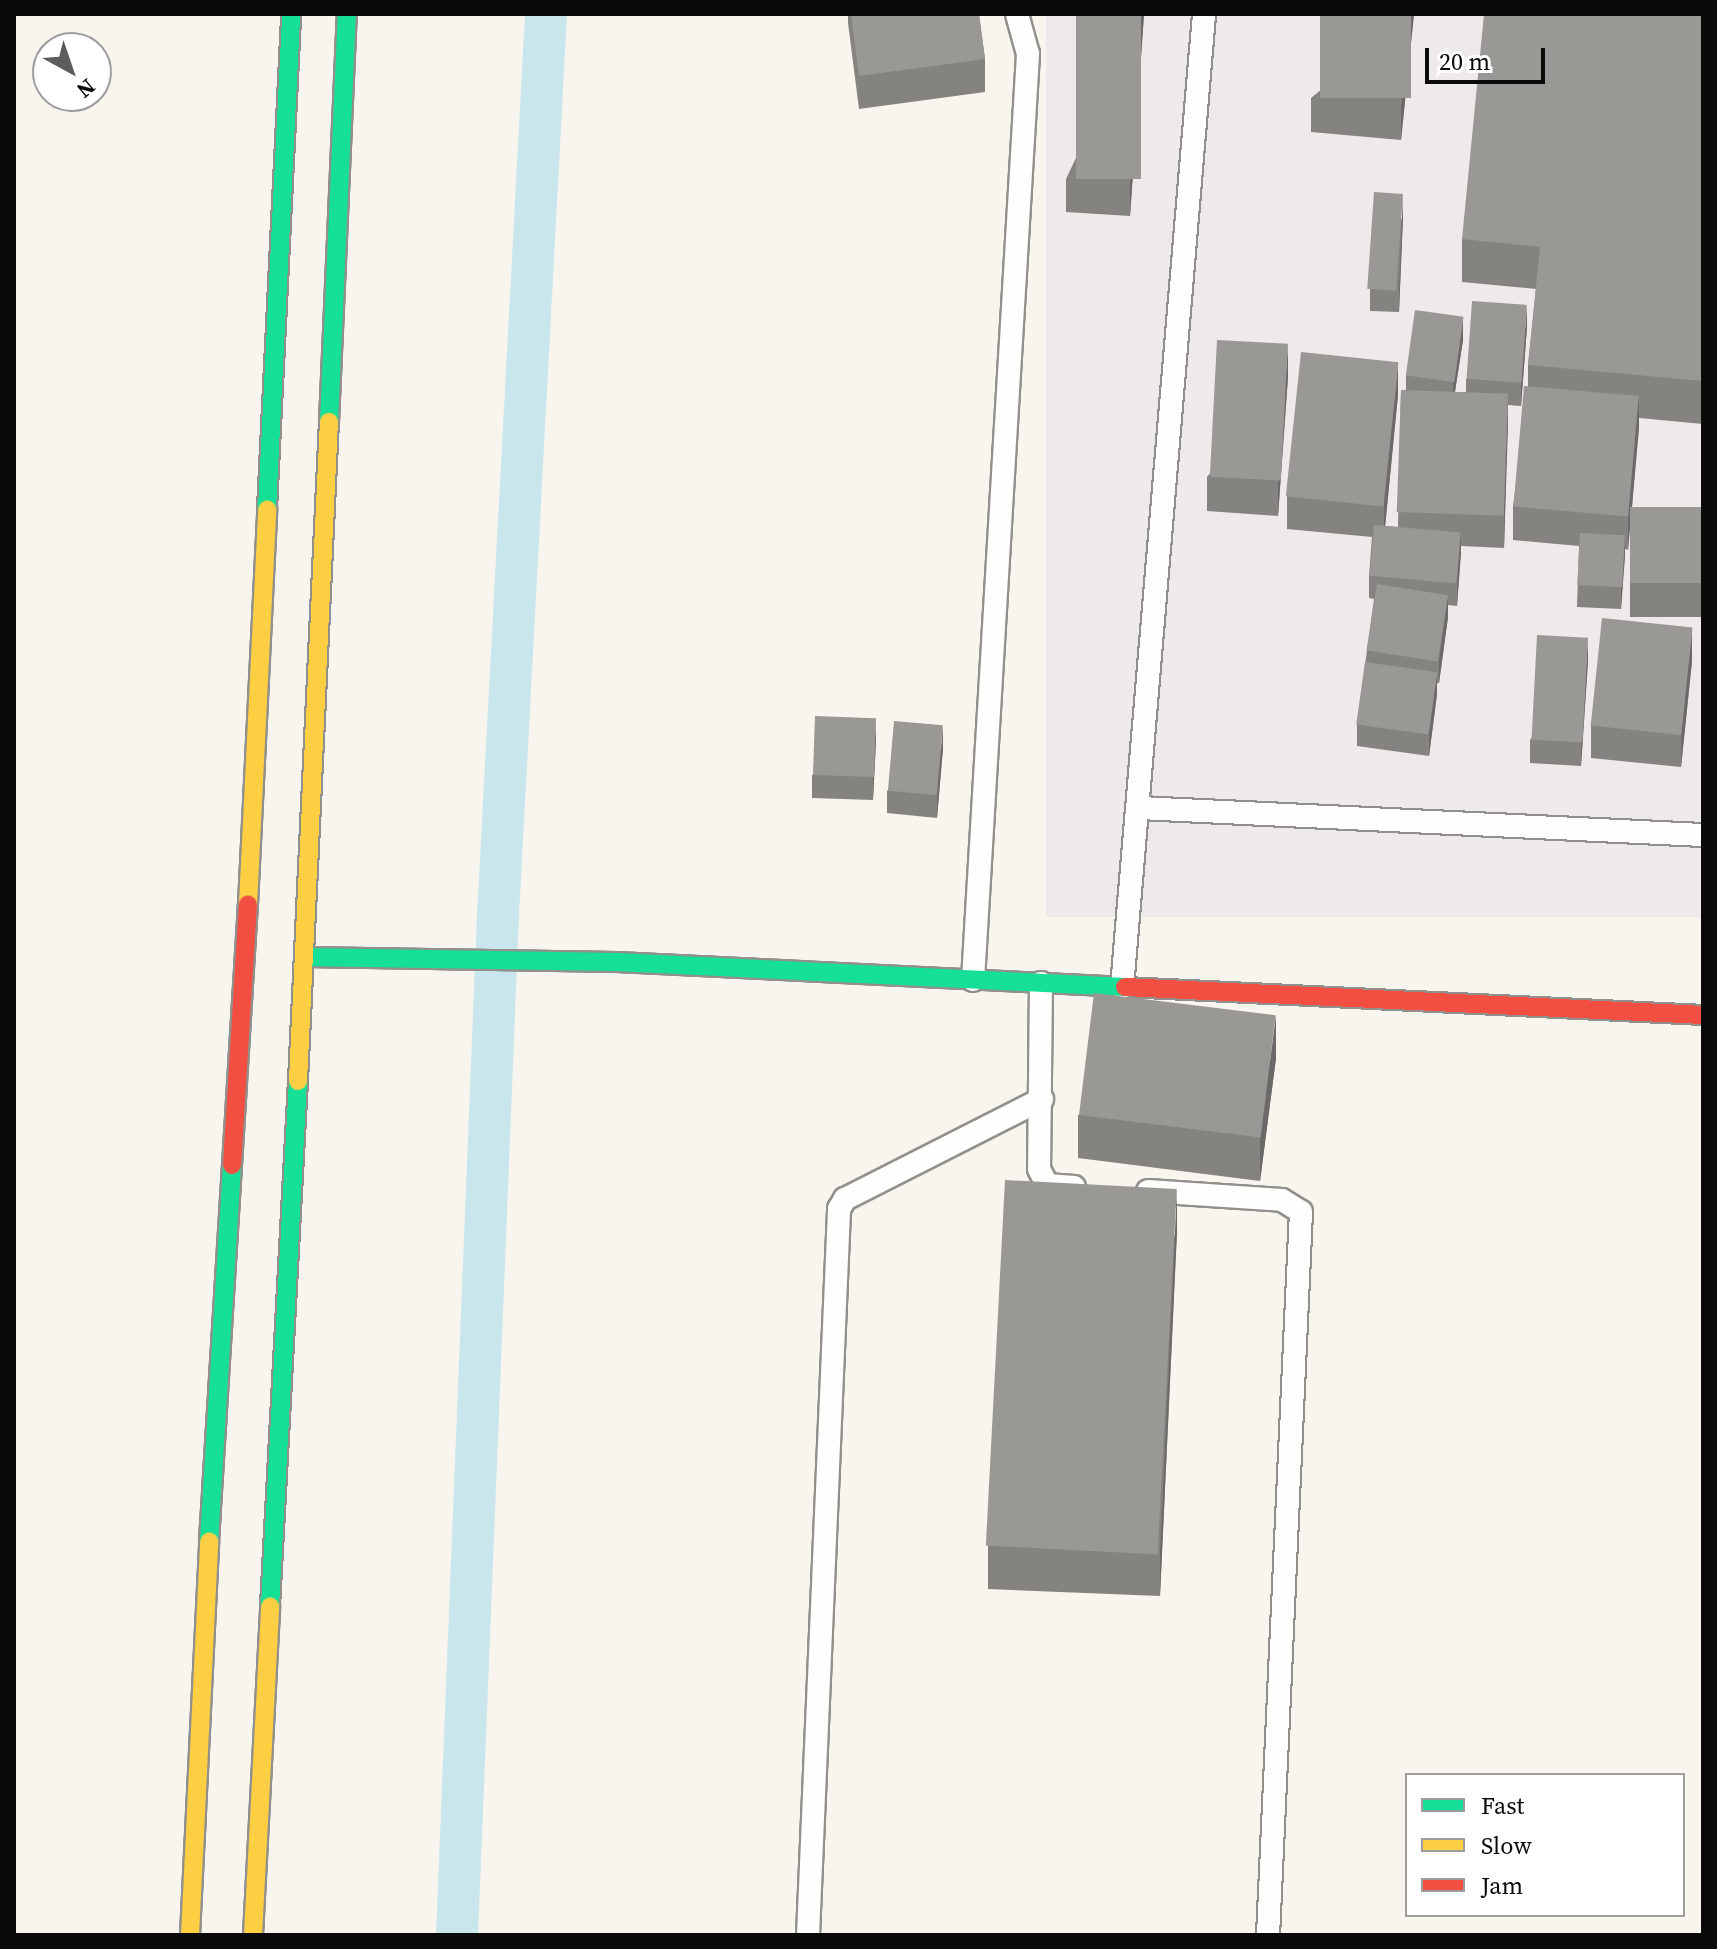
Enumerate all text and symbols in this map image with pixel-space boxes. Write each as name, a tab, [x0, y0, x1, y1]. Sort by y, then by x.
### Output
north arrow	[32, 32, 112, 112]
scale bar	[1429, 32, 1549, 82]
text: 20 m	[1439, 45, 1490, 78]
text: N	[70, 72, 102, 105]
legend	[1405, 1773, 1685, 1917]
text: Fast	[1481, 1789, 1524, 1822]
text: Slow	[1481, 1829, 1532, 1862]
text: Jam	[1481, 1869, 1523, 1902]

